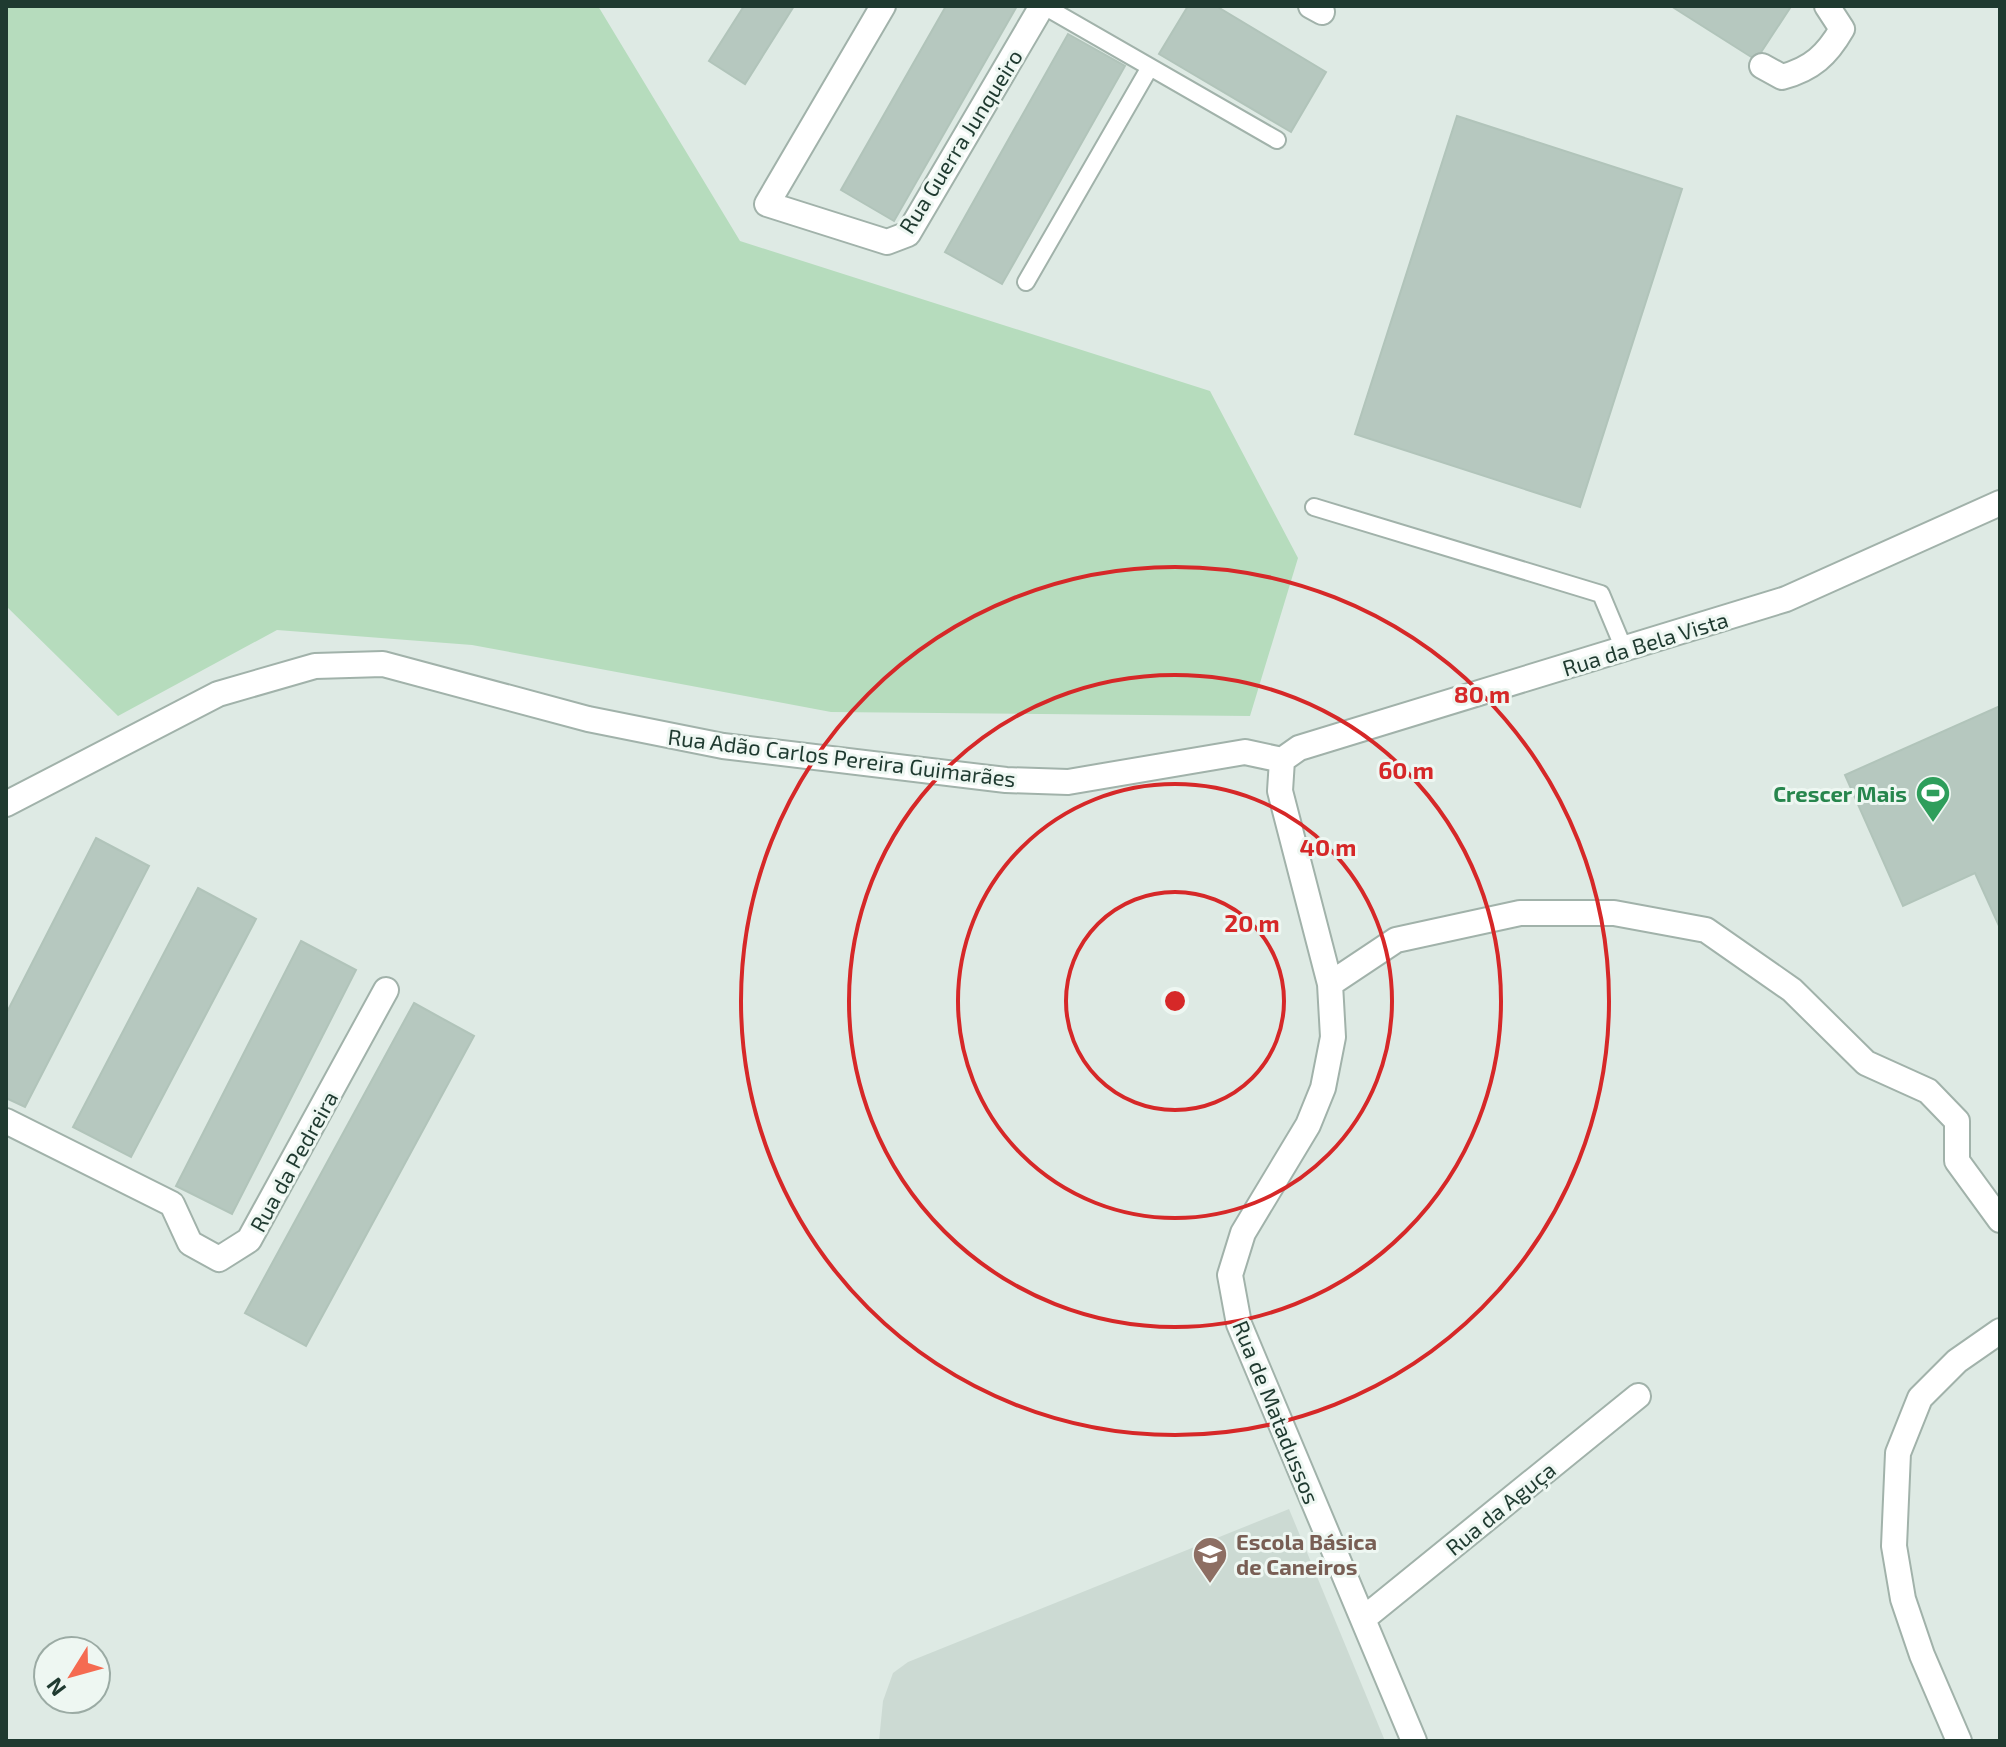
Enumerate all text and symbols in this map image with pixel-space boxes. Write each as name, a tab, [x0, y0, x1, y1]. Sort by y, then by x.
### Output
street label: Rua Guerra Junqueiro	[893, 44, 1027, 238]
street label: Rua da Bela Vista	[1559, 605, 1731, 681]
text: 80 m	[1454, 679, 1510, 708]
street label: Rua Adão Carlos Pereira Guimarães	[667, 723, 1017, 791]
text: 60 m	[1378, 755, 1434, 784]
sports icon: Crescer Mais	[1914, 774, 1952, 824]
place label: Crescer Mais	[1773, 780, 1907, 806]
text: 40 m	[1300, 832, 1356, 861]
text: 20 m	[1224, 908, 1280, 937]
centre of rings	[1161, 987, 1189, 1015]
street label: Rua da Pedreira	[244, 1086, 342, 1236]
street label: Rua de Matadussos	[1228, 1317, 1326, 1507]
street label: Rua da Aguça	[1440, 1456, 1561, 1562]
place label: Escola Básica de Caneiros	[1236, 1528, 1377, 1579]
school or university icon: Escola Básica de Caneiros	[1191, 1535, 1229, 1585]
north arrow	[32, 1635, 112, 1715]
text: N	[40, 1673, 70, 1702]

